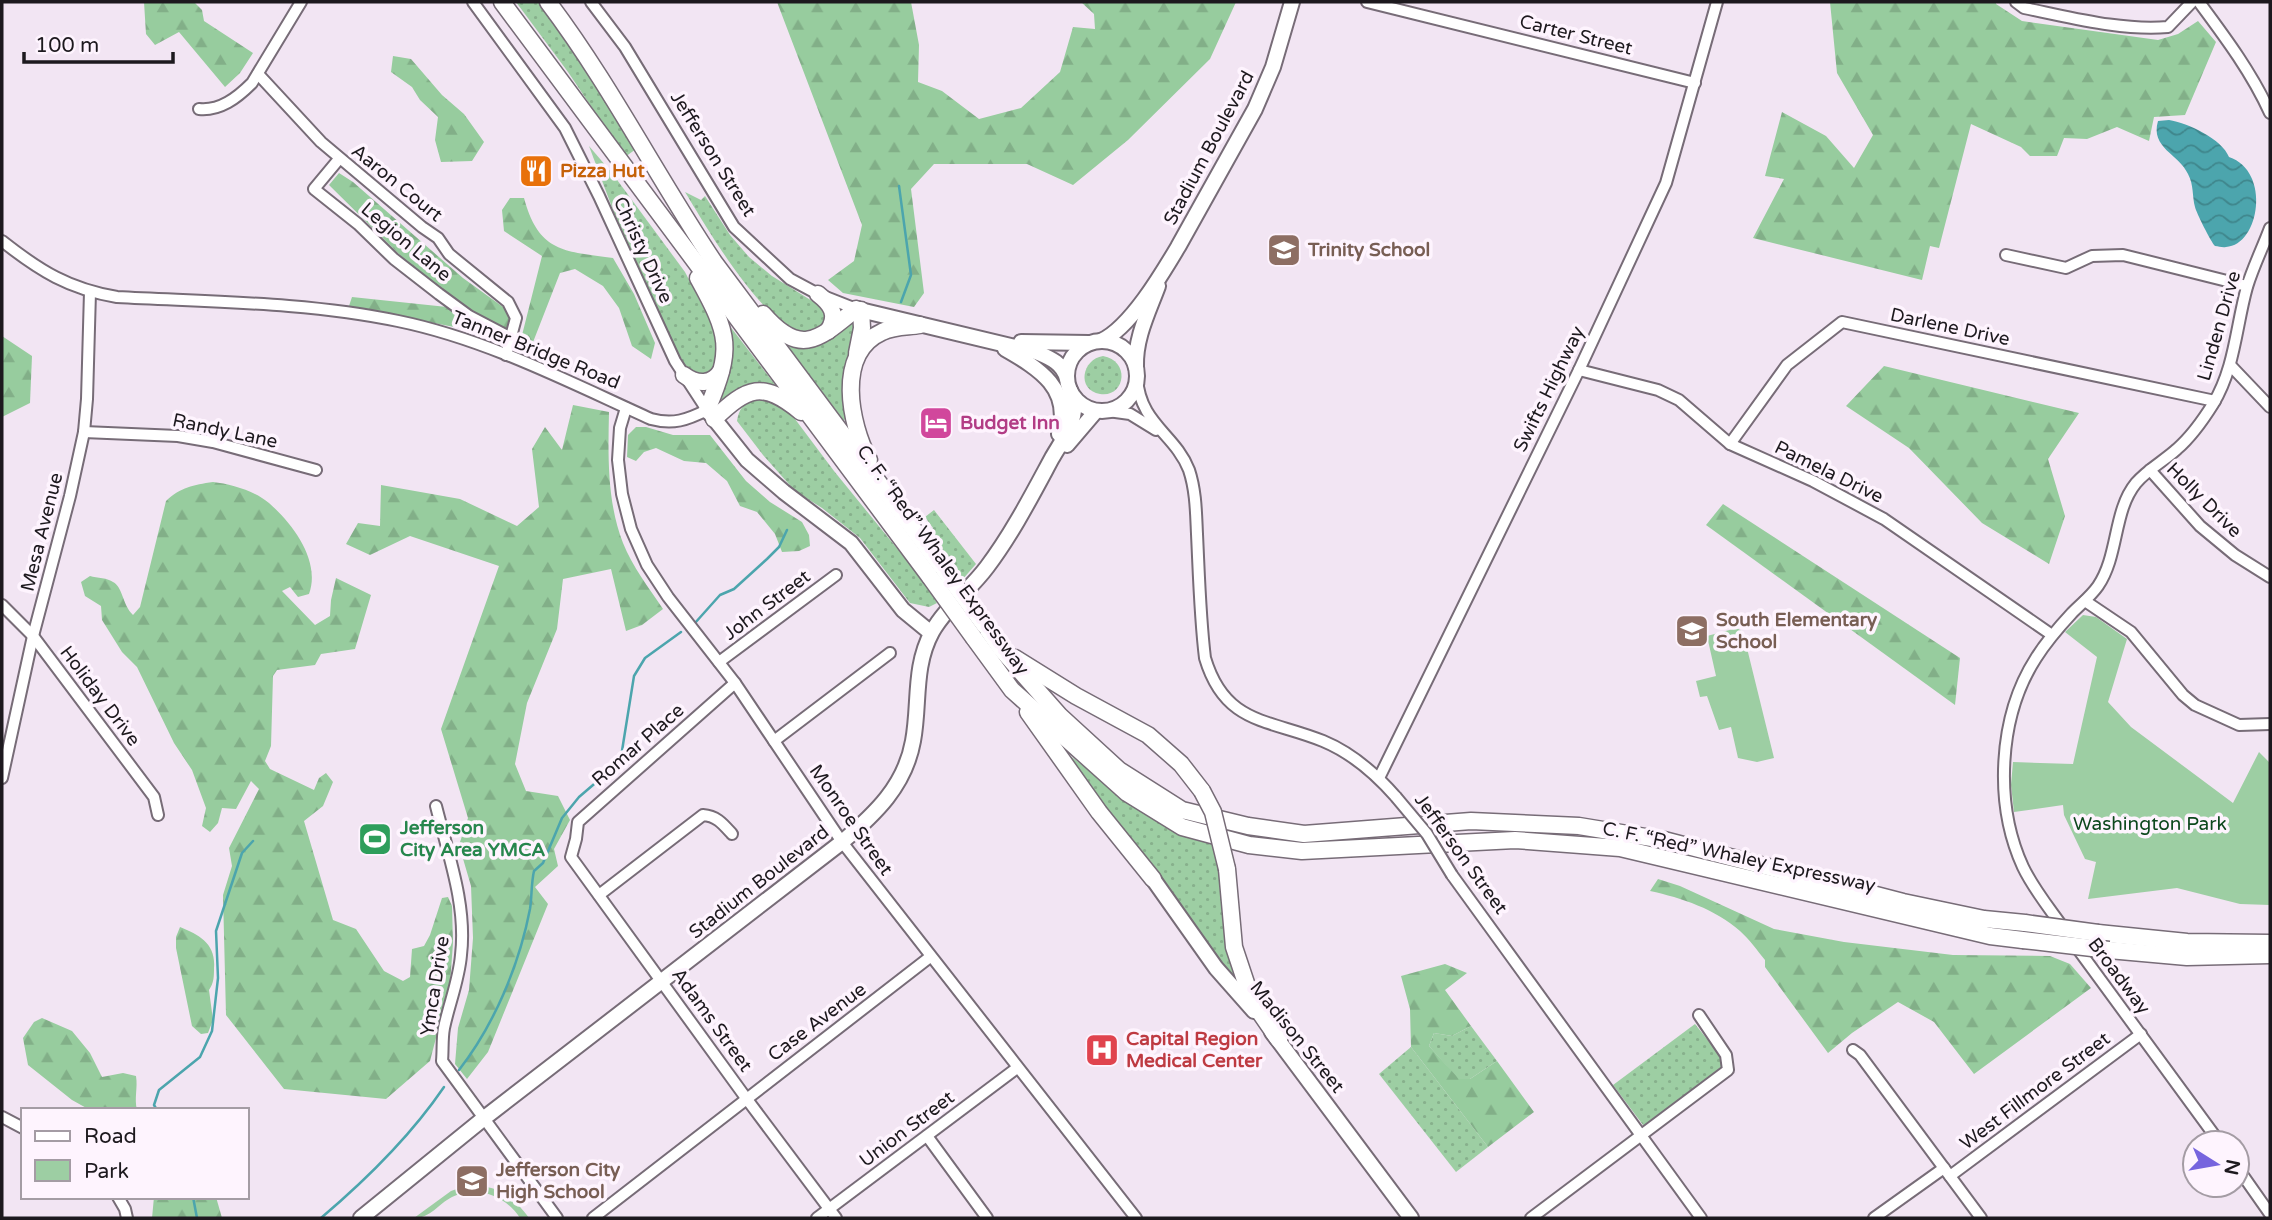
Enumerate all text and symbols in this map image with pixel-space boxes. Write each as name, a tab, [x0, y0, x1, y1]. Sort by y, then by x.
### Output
street label: Carter Street	[1517, 10, 1635, 60]
scale bar	[24, 21, 173, 65]
text: 100 m	[35, 33, 99, 58]
street label: Stadium Boulevard	[1159, 67, 1259, 229]
street label: Jefferson Street	[666, 87, 760, 221]
street label: Aaron Court	[347, 140, 447, 226]
restaurant icon: Pizza Hut	[517, 152, 555, 190]
place label: Pizza Hut	[560, 160, 646, 182]
street label: Christy Drive	[609, 193, 677, 307]
street label: Legion Lane	[357, 198, 455, 286]
school or university icon: Trinity School	[1265, 231, 1303, 269]
place label: Trinity School	[1307, 239, 1430, 262]
street label: Linden Drive	[2193, 269, 2245, 383]
street label: Darlene Drive	[1888, 304, 2012, 350]
street label: Tanner Bridge Road	[449, 306, 623, 394]
street label: Swifts Highway	[1509, 323, 1589, 455]
hotel icon: Budget Inn	[917, 404, 955, 442]
street label: Randy Lane	[170, 409, 280, 453]
place label: Budget Inn	[960, 412, 1060, 435]
street label: Pamela Drive	[1771, 436, 1887, 508]
street label: C. F. “Red” Whaley Expressway	[852, 441, 1034, 679]
street label: Holly Drive	[2162, 458, 2246, 542]
street label: Mesa Avenue	[17, 470, 67, 594]
street label: John Street	[719, 565, 815, 645]
place label: South Elementary School	[1716, 609, 1878, 653]
school or university icon: South Elementary School	[1673, 612, 1711, 650]
street label: Holiday Drive	[55, 642, 145, 750]
street label: Romar Place	[588, 699, 688, 791]
street label: Monroe Street	[805, 761, 897, 879]
street label: Jefferson Street	[1410, 790, 1512, 918]
park label: Washington Park	[2073, 813, 2227, 835]
place label: Jefferson City Area YMCA	[399, 817, 546, 862]
street label: C. F. “Red” Whaley Expressway	[1600, 817, 1878, 897]
sports icon: Jefferson City Area YMCA	[356, 820, 394, 858]
street label: Stadium Boulevard	[685, 821, 833, 943]
street label: Broadway	[2083, 933, 2155, 1019]
street label: Ymca Drive	[416, 935, 454, 1037]
street label: Adams Street	[667, 964, 757, 1076]
street label: Madison Street	[1245, 977, 1349, 1097]
street label: Case Avenue	[764, 978, 870, 1066]
street label: West Fillmore Street	[1956, 1027, 2114, 1155]
place label: Capital Region Medical Center	[1126, 1028, 1263, 1072]
hospital icon: Capital Region Medical Center	[1083, 1031, 1121, 1069]
street label: Union Street	[855, 1086, 959, 1172]
legend	[21, 1108, 248, 1199]
text: Road	[84, 1124, 137, 1149]
north arrow	[2181, 1129, 2251, 1199]
text: N	[2219, 1157, 2244, 1177]
text: Park	[84, 1159, 129, 1184]
place label: Jefferson City High School	[495, 1159, 621, 1204]
school or university icon: Jefferson City High School	[453, 1162, 491, 1200]

